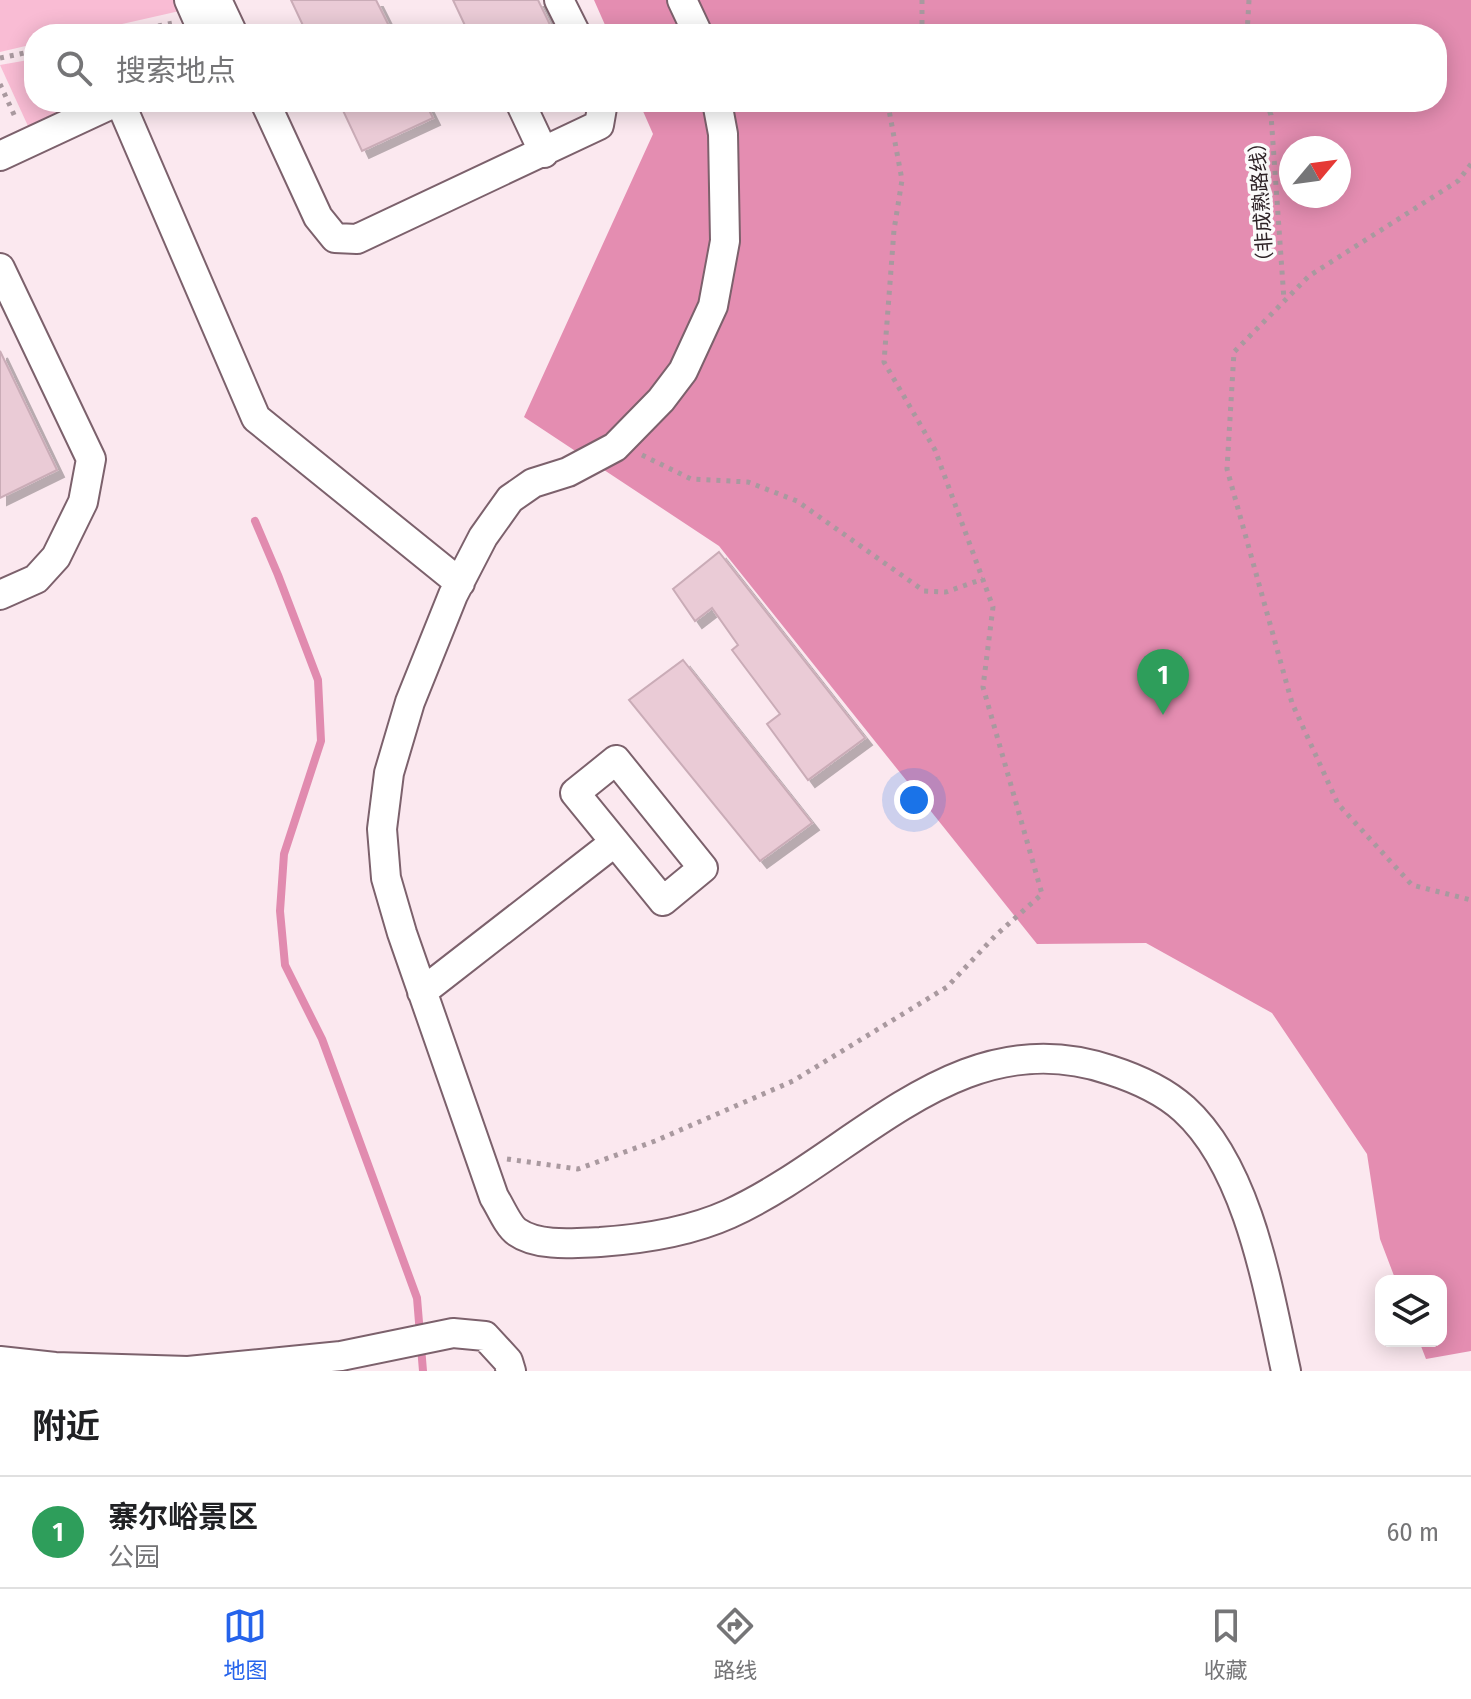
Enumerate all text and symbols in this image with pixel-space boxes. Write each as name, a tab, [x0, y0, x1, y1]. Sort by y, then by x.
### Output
search box	[24, 24, 1447, 112]
icon: search	[52, 46, 96, 90]
text: 搜索地点	[116, 53, 236, 89]
street label: （非成熟路线）	[1244, 131, 1278, 273]
north arrow	[1279, 136, 1351, 208]
pin: 1	[1137, 649, 1189, 715]
your location	[894, 780, 934, 820]
map controls	[1375, 1275, 1447, 1347]
button: layers	[1375, 1275, 1447, 1347]
text: 附近	[32, 1406, 100, 1447]
text: 寨尔峪景区	[108, 1499, 258, 1535]
text: 1	[53, 1517, 64, 1548]
text: 60 m	[1386, 1517, 1439, 1548]
text: 公园	[108, 1542, 160, 1573]
tab: 地图	[223, 1604, 267, 1684]
tab: 路线	[713, 1604, 758, 1684]
tab: 收藏	[1204, 1604, 1248, 1684]

